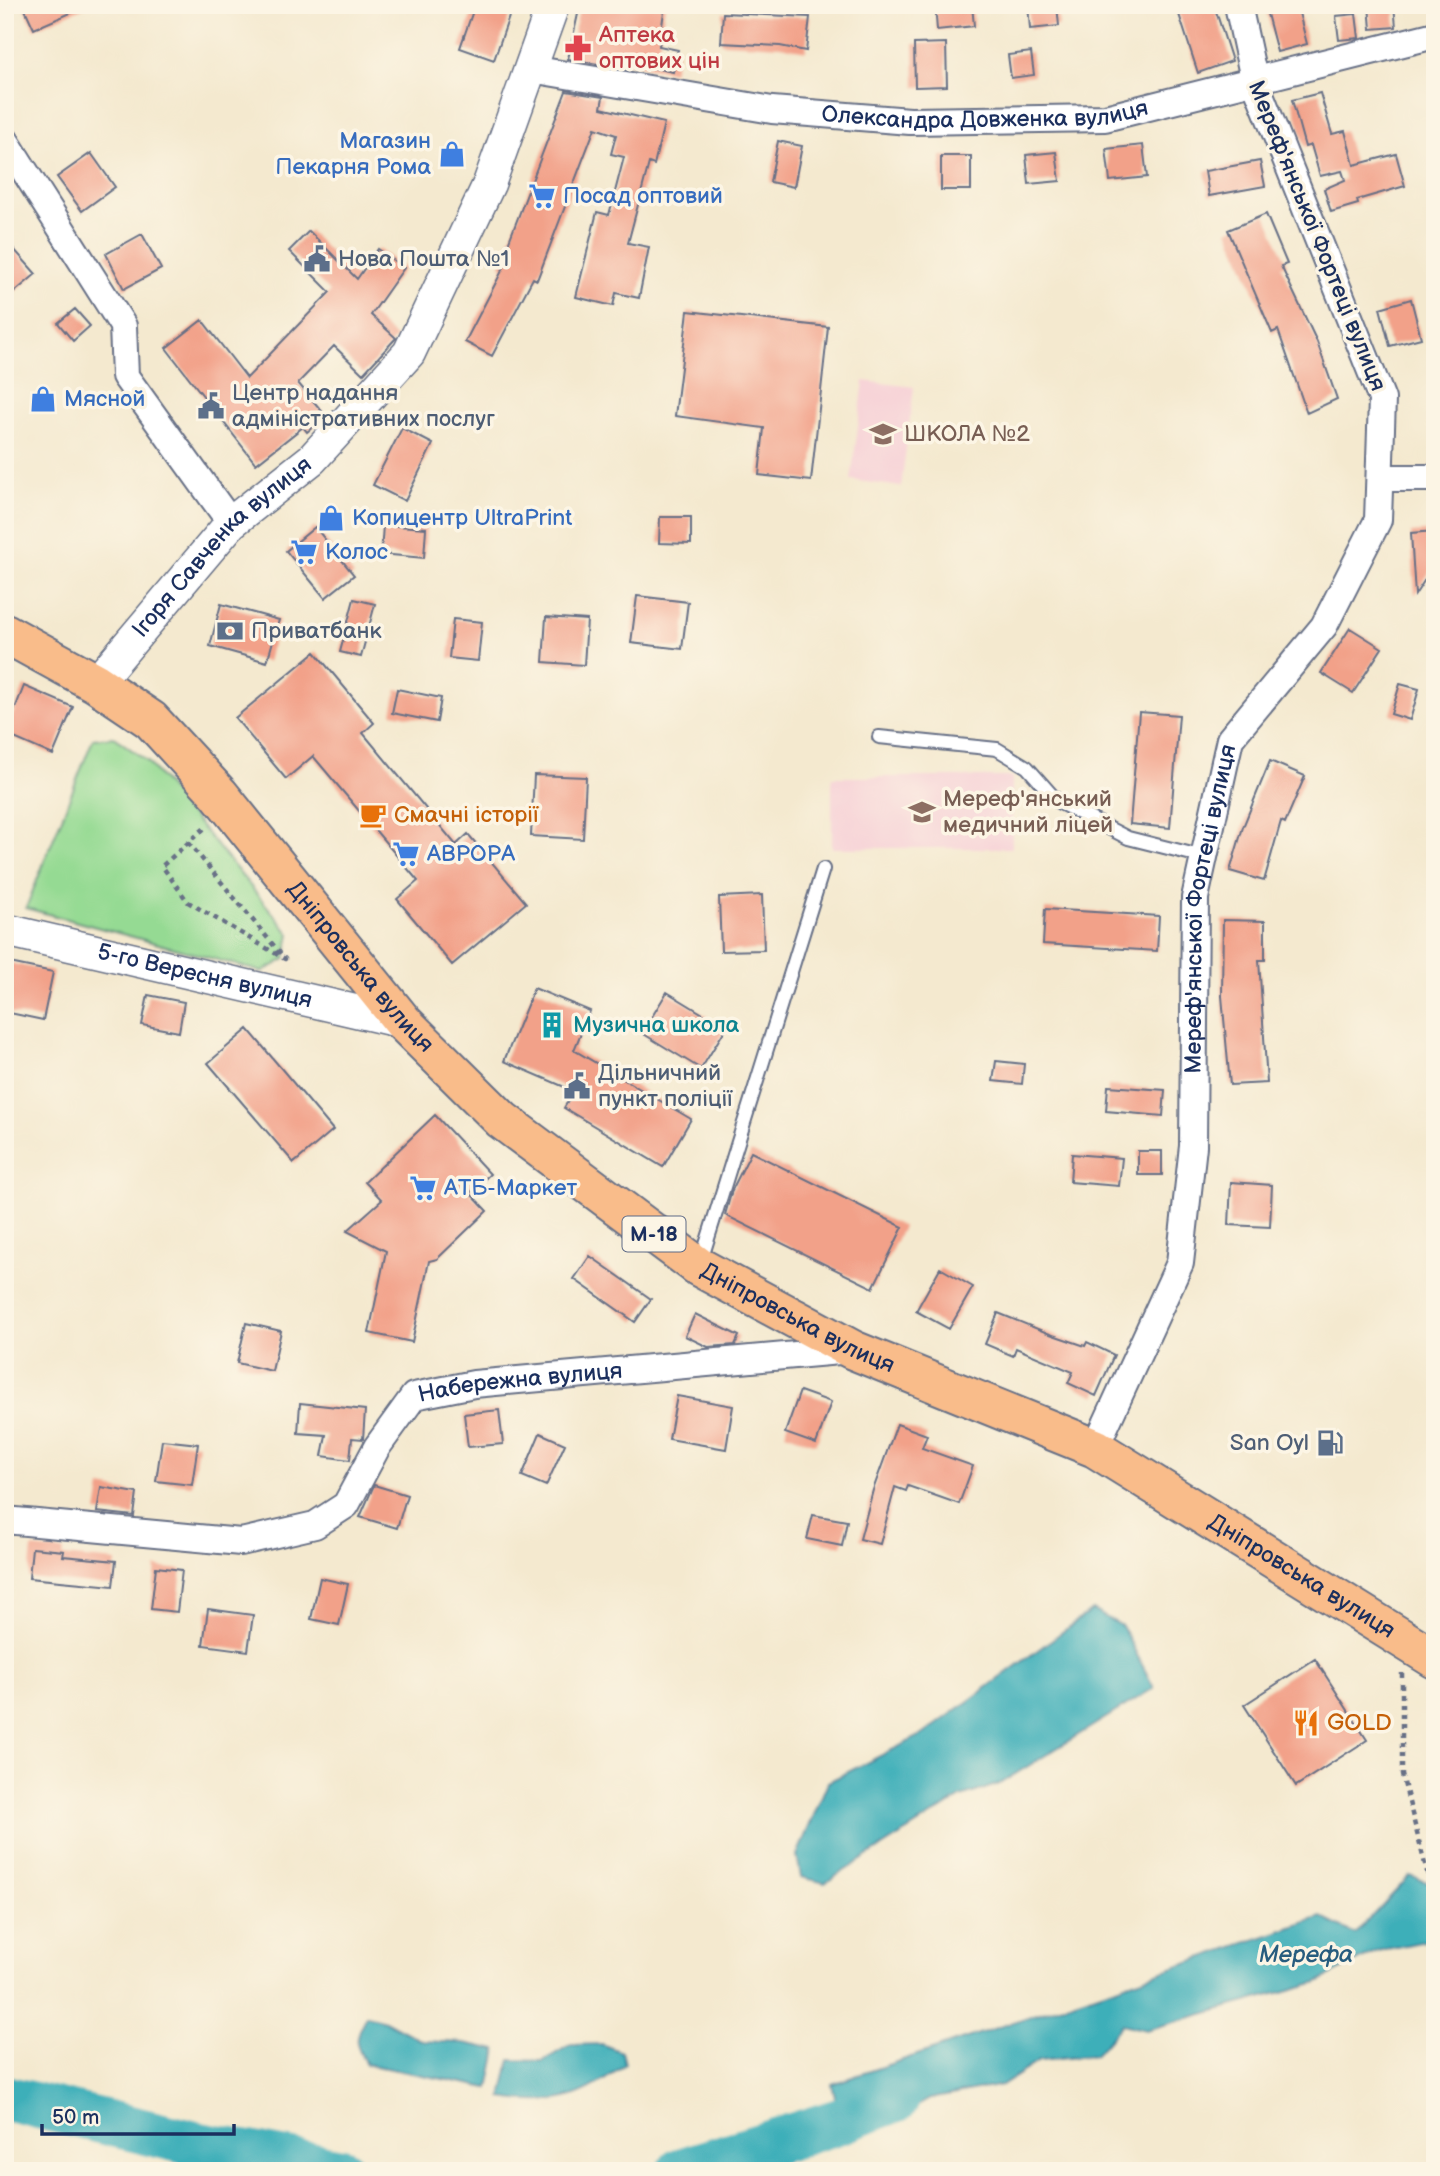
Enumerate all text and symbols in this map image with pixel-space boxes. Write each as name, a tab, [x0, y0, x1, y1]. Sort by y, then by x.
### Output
place label: Аптека оптових цін	[598, 21, 720, 75]
pharmacy icon: Аптека оптових цін	[563, 33, 593, 63]
street label: Мереф'янської Фортеці вулиця	[1242, 77, 1392, 395]
street label: Олександра Довженка вулиця	[820, 94, 1151, 135]
place label: Магазин Пекарня Рома	[275, 127, 431, 181]
shop icon: Магазин Пекарня Рома	[437, 139, 467, 169]
supermarket icon: Посад оптовий	[527, 181, 557, 211]
place label: Посад оптовий	[563, 182, 723, 210]
public building icon: Нова Пошта №1	[302, 244, 332, 274]
place label: Нова Пошта №1	[338, 245, 509, 273]
place label: Центр надання адміністративних послуг	[232, 379, 495, 433]
shop icon: Мясной	[28, 384, 58, 414]
place label: Мясной	[64, 385, 145, 413]
public building icon: Центр надання адміністративних послуг	[196, 391, 226, 421]
school or university icon: ШКОЛА №2	[868, 419, 898, 449]
place label: ШКОЛА №2	[904, 420, 1030, 448]
street label: Ігоря Савченка вулиця	[126, 451, 317, 643]
shop icon: Копицентр UltraPrint	[316, 503, 346, 533]
place label: Копицентр UltraPrint	[352, 504, 572, 532]
supermarket icon: Колос	[289, 537, 319, 567]
place label: Колос	[325, 538, 388, 566]
bank icon: Приватбанк	[215, 616, 245, 646]
place label: Приватбанк	[251, 617, 383, 645]
street label: Мереф'янської Фортеці вулиця	[1180, 742, 1242, 1074]
place label: Мереф'янський медичний ліцей	[943, 785, 1113, 839]
school or university icon: Мереф'янський медичний ліцей	[907, 797, 937, 827]
cafe icon: Смачні історії	[358, 800, 388, 830]
place label: Смачні історії	[394, 801, 539, 829]
supermarket icon: АВРОРА	[391, 839, 421, 869]
place label: АВРОРА	[426, 840, 515, 868]
street label: Дніпровська вулиця	[281, 876, 440, 1058]
street label: 5-го Вересня вулиця	[95, 938, 315, 1015]
building icon: Музична школа	[537, 1010, 567, 1040]
place label: Музична школа	[573, 1011, 740, 1039]
place label: Дільничний пункт поліції	[598, 1059, 733, 1113]
public building icon: Дільничний пункт поліції	[562, 1071, 592, 1101]
supermarket icon: АТБ-Маркет	[408, 1173, 438, 1203]
place label: АТБ-Маркет	[443, 1174, 577, 1202]
road number: М-18	[622, 1216, 686, 1252]
street label: Дніпровська вулиця	[696, 1257, 899, 1379]
street label: Набережна вулиця	[416, 1357, 624, 1409]
fuel station icon: San Oyl	[1315, 1428, 1345, 1458]
place label: San Oyl	[1230, 1429, 1309, 1457]
street label: Дніпровська вулиця	[1203, 1508, 1400, 1645]
restaurant icon: GOLD	[1291, 1708, 1321, 1738]
place label: GOLD	[1327, 1709, 1392, 1737]
water label: Мерефа	[1259, 1940, 1353, 1969]
scale bar	[42, 2092, 234, 2136]
text: 50 m	[52, 2105, 99, 2130]

